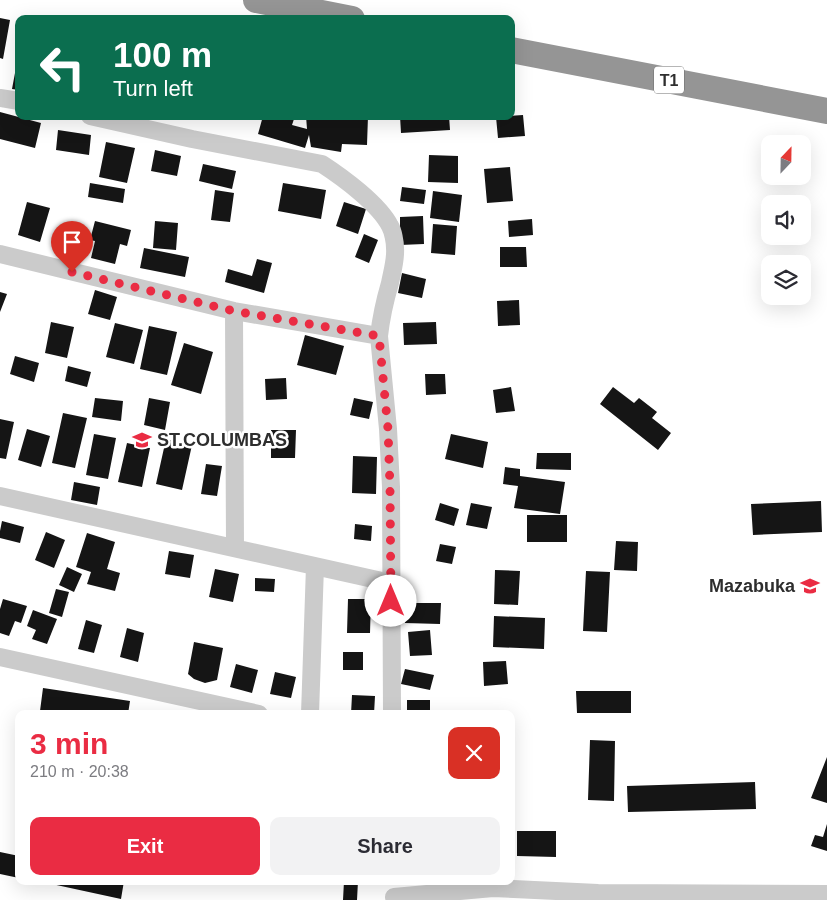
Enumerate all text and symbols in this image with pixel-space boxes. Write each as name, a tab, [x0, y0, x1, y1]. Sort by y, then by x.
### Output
icon: left	[30, 35, 95, 100]
text: 100 m	[113, 35, 212, 74]
road number: T1	[654, 66, 684, 94]
text: Turn left	[113, 76, 193, 101]
north arrow	[761, 135, 811, 185]
map controls	[761, 135, 811, 305]
button: sound	[761, 195, 811, 245]
pin	[51, 221, 93, 272]
icon: arrive	[58, 228, 86, 256]
button: layers	[761, 255, 811, 305]
school or university icon: ST.COLUMBAS	[131, 429, 153, 451]
place label: ST.COLUMBAS	[157, 430, 287, 450]
position arrow	[364, 574, 416, 626]
school or university icon: Mazabuka	[799, 575, 821, 597]
place label: Mazabuka	[709, 576, 796, 596]
text: 3 min	[30, 727, 108, 760]
button: close	[448, 727, 500, 779]
text: 210 m · 20:38	[30, 763, 129, 780]
button: Exit	[30, 817, 260, 875]
button: Share	[270, 817, 500, 875]

